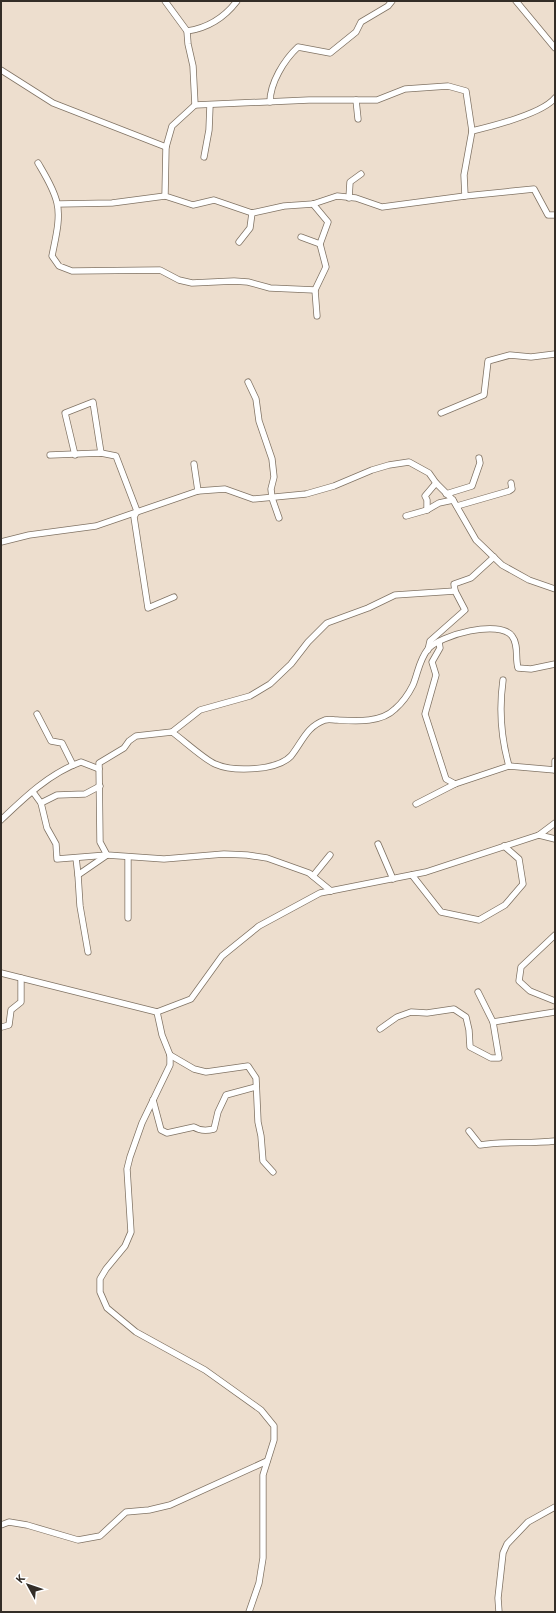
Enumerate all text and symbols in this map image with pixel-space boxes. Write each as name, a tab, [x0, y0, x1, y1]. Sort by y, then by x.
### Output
north arrow	[8, 1565, 48, 1605]
text: K	[13, 1571, 28, 1586]

